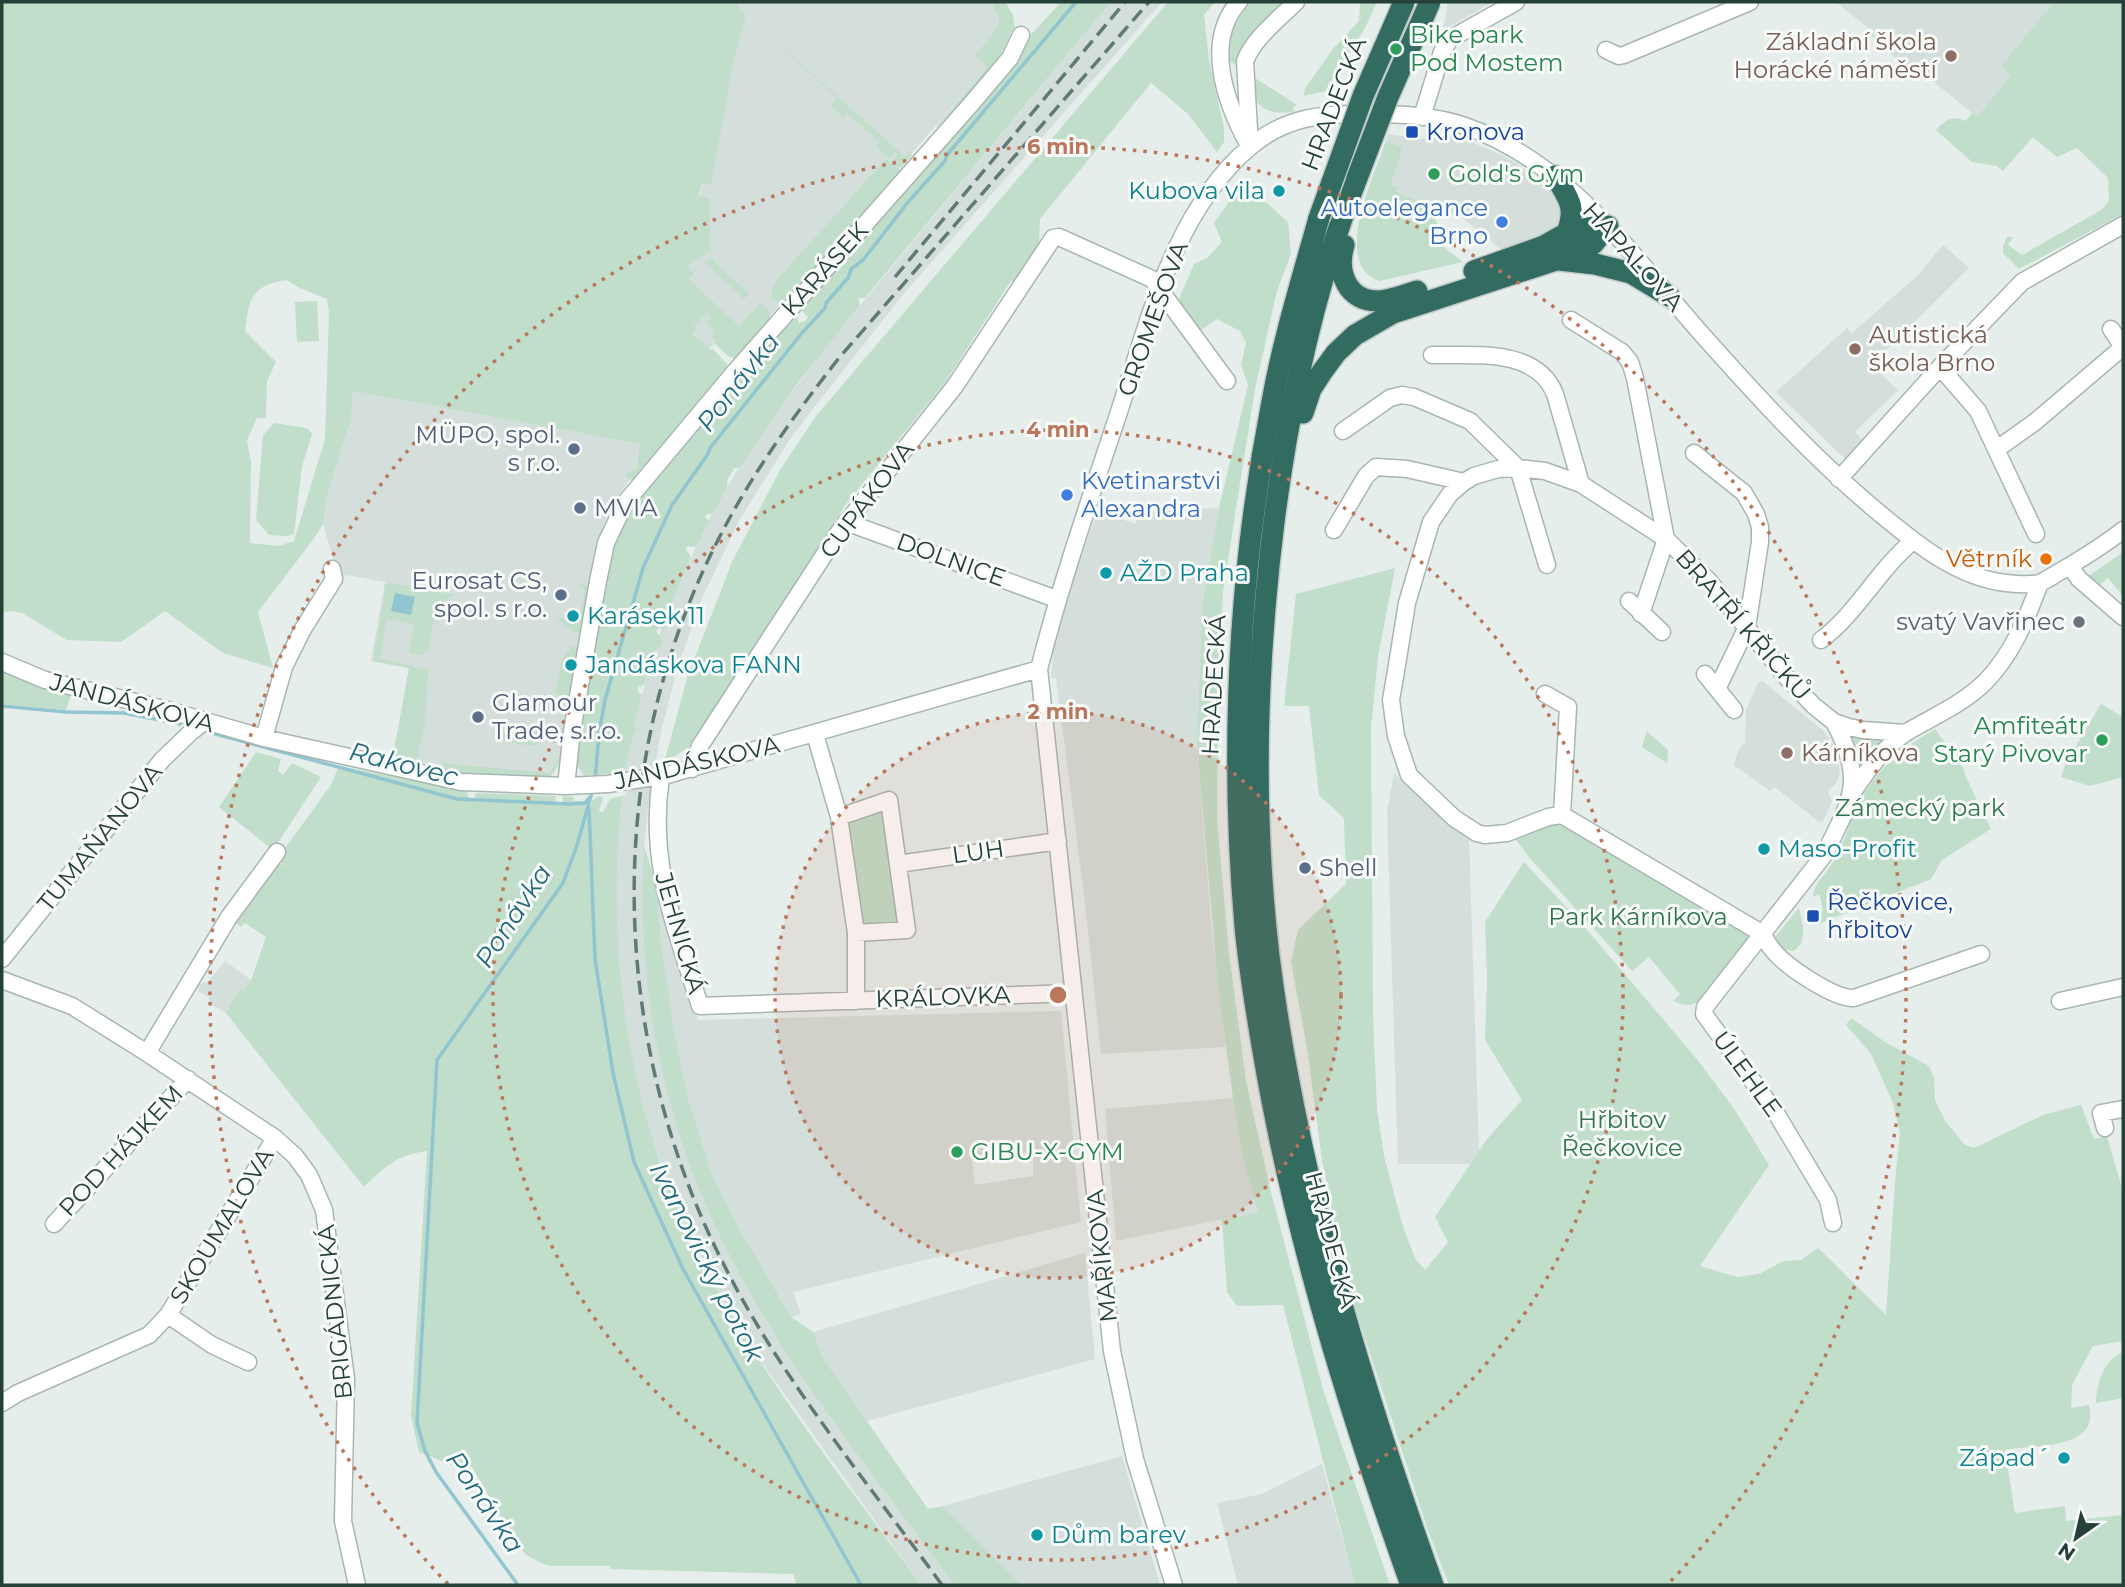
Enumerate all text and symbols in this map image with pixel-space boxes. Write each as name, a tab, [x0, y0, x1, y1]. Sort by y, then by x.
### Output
place label: Bike park Pod Mostem	[1410, 20, 1563, 77]
place label: Základní škola Horácké náměstí	[1733, 27, 1939, 84]
street label: HRADECKÁ	[1295, 32, 1373, 175]
marker: Bike park Pod Mostem	[1388, 41, 1404, 57]
marker: Základní škola Horácké náměstí	[1943, 48, 1959, 64]
place label: Kronova	[1426, 117, 1525, 146]
marker: Kronova	[1404, 124, 1420, 140]
text: 6 min	[1027, 134, 1089, 159]
place label: Gold's Gym	[1448, 159, 1584, 188]
marker: Gold's Gym	[1426, 166, 1442, 182]
place label: Kubova vila	[1128, 176, 1265, 205]
marker: Kubova vila	[1271, 183, 1287, 199]
place label: Autoelegance Brno	[1320, 193, 1488, 250]
street label: HAPALOVA	[1577, 196, 1690, 318]
marker: Autoelegance Brno	[1494, 214, 1510, 230]
street label: KARÁSEK	[775, 216, 874, 321]
street label: GROMEŠOVA	[1111, 237, 1194, 400]
place label: Autistická škola Brno	[1869, 320, 1995, 377]
water label: Ponávka	[690, 326, 786, 438]
marker: Autistická škola Brno	[1847, 341, 1863, 357]
text: 4 min	[1026, 417, 1090, 442]
place label: MÜPO, spol. s r.o.	[415, 420, 560, 477]
street label: CUPÁKOVA	[813, 435, 920, 564]
marker: MÜPO, spol. s r.o.	[566, 441, 582, 457]
place label: Kvetinarstvi Alexandra	[1081, 466, 1221, 523]
marker: Kvetinarstvi Alexandra	[1059, 487, 1075, 503]
place label: MVIA	[594, 493, 658, 522]
marker: MVIA	[572, 500, 588, 516]
street label: DOLNICE	[893, 526, 1010, 593]
street label: BRATŘÍ KŘIČKŮ	[1670, 542, 1818, 706]
place label: Větrník	[1946, 544, 2033, 573]
marker: Větrník	[2038, 551, 2054, 567]
place label: AŽD Praha	[1120, 558, 1249, 587]
marker: AŽD Praha	[1098, 565, 1114, 581]
place label: Eurosat CS, spol. s r.o.	[411, 566, 547, 623]
marker: Eurosat CS, spol. s r.o.	[553, 587, 569, 603]
place label: Karásek 11	[587, 601, 705, 630]
place label: svatý Vavřinec	[1896, 607, 2065, 636]
marker: Karásek 11	[565, 608, 581, 624]
street label: HRADECKÁ	[1195, 613, 1232, 756]
marker: svatý Vavřinec	[2071, 614, 2087, 630]
place label: Jandáskova FANN	[584, 650, 802, 679]
marker: Jandáskova FANN	[563, 657, 579, 673]
street label: JANDÁSKOVA	[46, 666, 218, 739]
place label: Glamour Trade, s.r.o.	[492, 688, 621, 745]
text: 2 min	[1027, 699, 1089, 724]
marker: Glamour Trade, s.r.o.	[470, 709, 486, 725]
place label: Amfiteátr Starý Pivovar	[1934, 711, 2088, 768]
street label: JANDÁSKOVA	[610, 729, 783, 796]
marker: Amfiteátr Starý Pivovar	[2094, 732, 2110, 748]
water label: Rakovec	[346, 735, 462, 793]
place label: Kárníkova	[1801, 738, 1919, 767]
marker: Kárníkova	[1779, 745, 1795, 761]
street label: TUMAŇANOVA	[31, 757, 168, 917]
park label: Zámecký park	[1835, 793, 2006, 822]
street label: LUH	[950, 834, 1006, 870]
place label: Maso-Profit	[1778, 834, 1917, 863]
marker: Maso-Profit	[1756, 841, 1772, 857]
place label: Shell	[1319, 853, 1377, 882]
water label: Ponávka	[468, 858, 558, 974]
marker: Shell	[1297, 860, 1313, 876]
street label: JEHNICKÁ	[649, 868, 712, 998]
place label: Řečkovice, hřbitov	[1827, 887, 1953, 944]
park label: Park Kárníkova	[1548, 902, 1728, 931]
marker: Řečkovice, hřbitov	[1805, 908, 1821, 924]
street label: KRÁLOVKA	[875, 980, 1012, 1013]
centre of rings	[1046, 983, 1070, 1007]
street label: ÚLEHLE	[1707, 1025, 1788, 1122]
street label: POD HÁJKEM	[53, 1079, 189, 1222]
park label: Hřbitov Řečkovice	[1562, 1105, 1682, 1162]
place label: GIBU-X-GYM	[971, 1137, 1124, 1166]
street label: SKOUMALOVA	[164, 1142, 280, 1309]
marker: GIBU-X-GYM	[949, 1144, 965, 1160]
water label: Ivanovický potok	[643, 1157, 772, 1369]
street label: HRADECKÁ	[1299, 1168, 1364, 1312]
street label: MAŘÍKOVA	[1080, 1187, 1123, 1324]
street label: BRIGÁDNICKÁ	[311, 1222, 358, 1401]
place label: Západ´	[1959, 1443, 2050, 1472]
water label: Ponávka	[439, 1445, 531, 1559]
marker: Západ´	[2056, 1450, 2072, 1466]
north arrow	[2041, 1503, 2111, 1573]
place label: Dům barev	[1051, 1520, 1186, 1549]
marker: Dům barev	[1029, 1527, 1045, 1543]
text: N	[2054, 1538, 2080, 1566]

